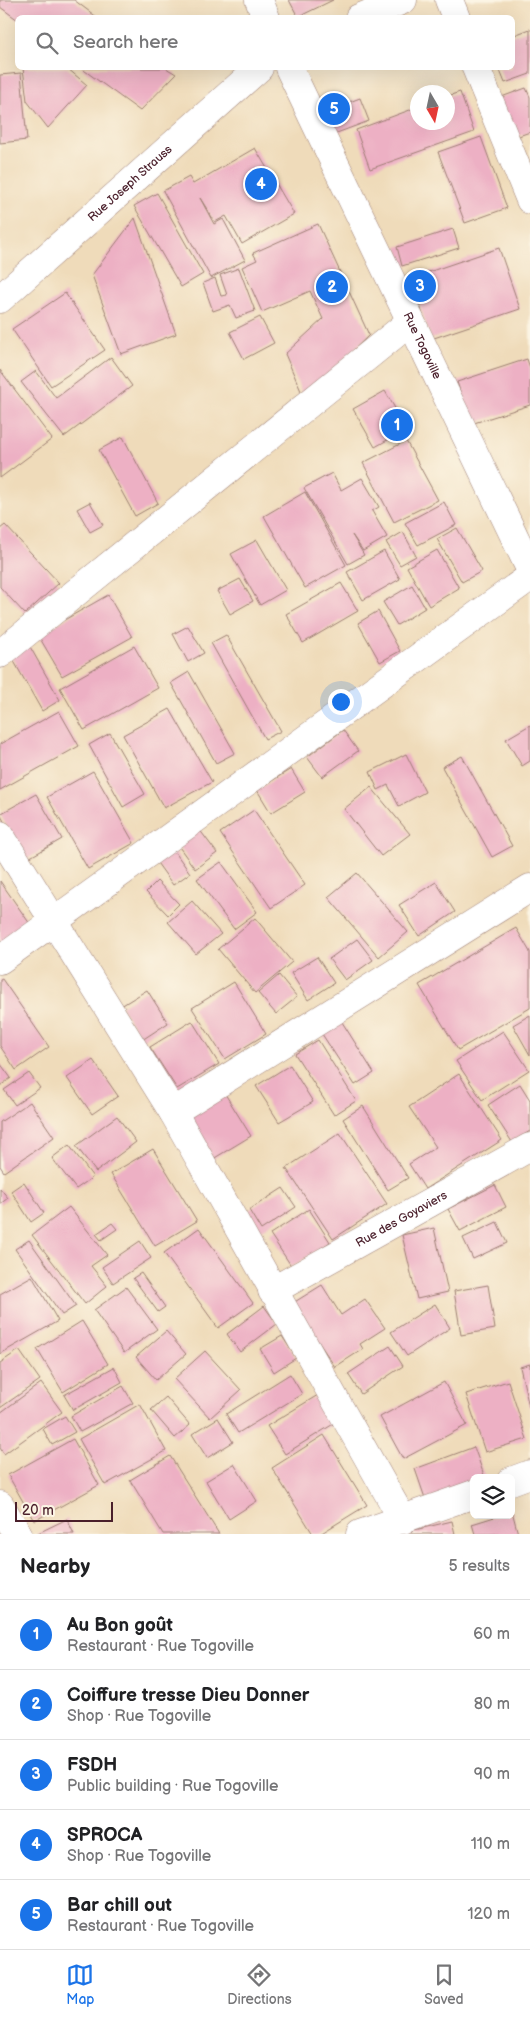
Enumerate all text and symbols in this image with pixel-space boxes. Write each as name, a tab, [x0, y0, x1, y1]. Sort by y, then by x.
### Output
search box	[15, 15, 515, 70]
icon: search	[33, 29, 61, 57]
text: Search here	[73, 31, 178, 54]
north arrow	[410, 85, 455, 130]
pin: 5	[318, 90, 350, 128]
street label: Rue Joseph Strauss	[85, 142, 175, 225]
pin: 4	[245, 165, 277, 203]
pin: 3	[404, 267, 436, 305]
pin: 2	[316, 268, 348, 306]
street label: Rue Togoville	[400, 310, 445, 382]
pin: 1	[381, 406, 413, 444]
your location	[328, 689, 354, 715]
street label: Rue des Goyaviers	[353, 1187, 450, 1250]
map controls	[470, 1474, 515, 1519]
button: layers	[470, 1474, 515, 1519]
scale bar	[15, 1499, 112, 1522]
text: 20 m	[22, 1502, 54, 1519]
text: Nearby	[20, 1554, 90, 1579]
text: 5 results	[448, 1557, 510, 1576]
text: Au Bon goût	[67, 1614, 173, 1637]
text: 1	[33, 1625, 39, 1644]
text: 60 m	[473, 1625, 510, 1644]
text: Restaurant · Rue Togoville	[67, 1637, 254, 1656]
text: Coiffure tresse Dieu Donner	[67, 1684, 309, 1707]
text: 2	[31, 1695, 41, 1714]
text: 80 m	[474, 1695, 510, 1714]
text: Shop · Rue Togoville	[67, 1707, 211, 1726]
text: FSDH	[67, 1754, 117, 1777]
text: 3	[31, 1765, 41, 1784]
text: 90 m	[474, 1765, 510, 1784]
text: Public building · Rue Togoville	[67, 1777, 279, 1796]
text: SPROCA	[67, 1824, 142, 1847]
text: 4	[31, 1835, 41, 1854]
text: 110 m	[471, 1835, 510, 1854]
text: Shop · Rue Togoville	[67, 1847, 211, 1866]
text: Bar chill out	[67, 1894, 172, 1917]
text: 5	[31, 1905, 41, 1924]
text: 120 m	[467, 1905, 510, 1924]
text: Restaurant · Rue Togoville	[67, 1917, 254, 1936]
tab: Map	[66, 1961, 95, 2008]
tab: Directions	[227, 1961, 292, 2008]
tab: Saved	[424, 1961, 464, 2008]

